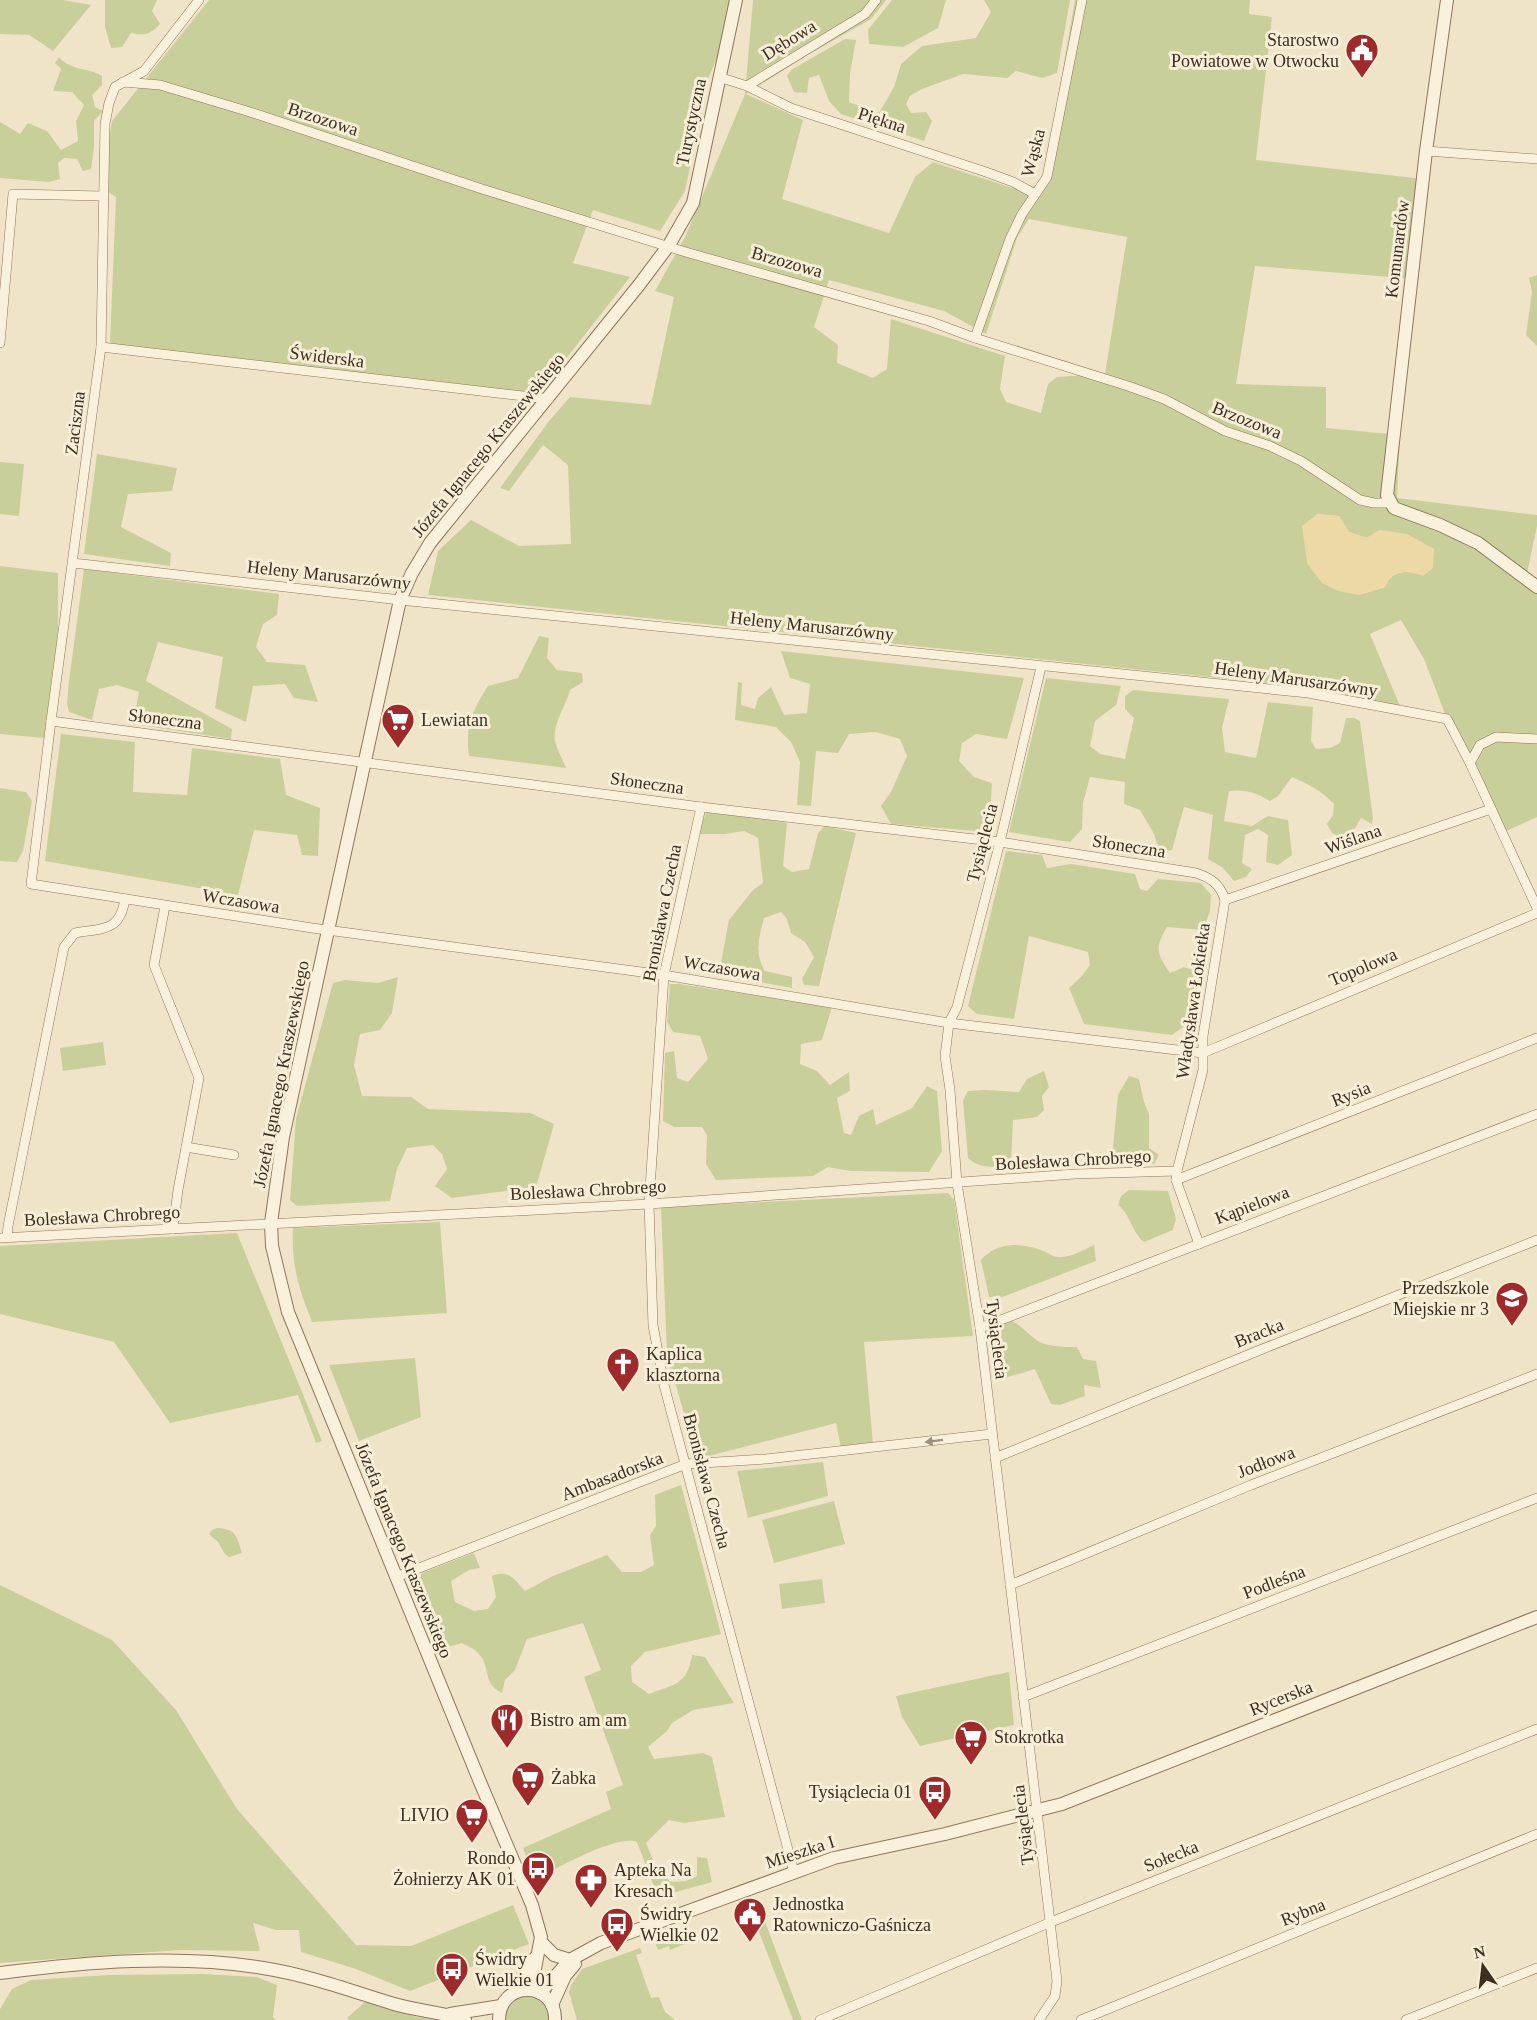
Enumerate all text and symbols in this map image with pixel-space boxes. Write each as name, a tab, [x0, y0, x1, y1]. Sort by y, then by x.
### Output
street label: Dębowa	[758, 16, 820, 64]
place label: Starostwo Powiatowe w Otwocku	[1171, 30, 1339, 71]
public building icon: Starostwo Powiatowe w Otwocku	[1344, 32, 1380, 79]
street label: Turystyczna	[672, 77, 710, 167]
street label: Brzozowa	[285, 98, 361, 140]
street label: Piękna	[856, 103, 908, 137]
street label: Wąska	[1017, 127, 1049, 179]
street label: Komunardów	[1381, 199, 1413, 299]
street label: Brzozowa	[749, 242, 825, 282]
street label: Świderska	[289, 342, 366, 371]
street label: Józefa Ignacego Kraszewskiego	[408, 349, 568, 541]
street label: Zaciszna	[61, 390, 89, 456]
street label: Brzozowa	[1209, 397, 1285, 443]
street label: Heleny Marusarzówny	[246, 556, 412, 594]
street label: Heleny Marusarzówny	[729, 607, 895, 645]
street label: Heleny Marusarzówny	[1213, 658, 1379, 700]
supermarket icon: Lewiatan	[380, 702, 416, 749]
street label: Słoneczna	[127, 705, 203, 733]
place label: Lewiatan	[421, 710, 488, 730]
street label: Słoneczna	[609, 768, 685, 798]
street label: Tysiąclecia	[963, 801, 1001, 885]
street label: Wiślana	[1322, 820, 1384, 858]
street label: Słoneczna	[1091, 830, 1167, 862]
street label: Bronisława Czecha	[639, 843, 685, 983]
street label: Wczasowa	[201, 885, 281, 917]
street label: Władysława Łokietka	[1172, 922, 1214, 1080]
street label: Topolowa	[1326, 944, 1400, 990]
street label: Wczasowa	[682, 951, 762, 985]
street label: Józefa Ignacego Kraszewskiego	[249, 959, 313, 1189]
street label: Rysia	[1329, 1077, 1373, 1111]
street label: Bolesława Chrobrego	[994, 1146, 1152, 1174]
street label: Bolesława Chrobrego	[509, 1176, 667, 1204]
street label: Kąpielowa	[1212, 1182, 1292, 1228]
street label: Bolesława Chrobrego	[23, 1202, 181, 1230]
place label: Przedszkole Miejskie nr 3	[1393, 1278, 1489, 1319]
school or university icon: Przedszkole Miejskie nr 3	[1494, 1280, 1530, 1327]
street label: Tysiąclecia	[982, 1298, 1012, 1380]
street label: Bracka	[1232, 1314, 1286, 1352]
place label: Kaplica klasztorna	[646, 1344, 720, 1385]
church icon: Kaplica klasztorna	[605, 1346, 641, 1393]
street label: Bronisława Czecha	[679, 1411, 735, 1551]
one-way arrow	[924, 1436, 943, 1445]
street label: Józefa Ignacego Kraszewskiego	[351, 1439, 457, 1661]
street label: Jodłowa	[1234, 1442, 1298, 1482]
street label: Ambasadorska	[558, 1447, 666, 1505]
street label: Podleśna	[1240, 1561, 1308, 1603]
street label: Rycerska	[1247, 1676, 1315, 1720]
restaurant icon: Bistro am am	[489, 1702, 525, 1749]
place label: Bistro am am	[530, 1710, 627, 1730]
supermarket icon: Stokrotka	[953, 1719, 989, 1766]
place label: Stokrotka	[994, 1727, 1064, 1747]
supermarket icon: Żabka	[510, 1760, 546, 1807]
place label: Żabka	[551, 1768, 596, 1788]
bus stop icon: Tysiąclecia 01	[917, 1774, 953, 1821]
place label: Tysiąclecia 01	[809, 1782, 912, 1802]
street label: Tysiąclecia	[1008, 1784, 1038, 1866]
supermarket icon: LIVIO	[454, 1797, 490, 1844]
place label: LIVIO	[400, 1805, 449, 1825]
street label: Mieszka I	[763, 1831, 837, 1873]
street label: Sołecka	[1141, 1836, 1201, 1876]
place label: Rondo Żołnierzy AK 01	[393, 1848, 515, 1889]
bus stop icon: Rondo Żołnierzy AK 01	[520, 1850, 556, 1897]
place label: Apteka Na Kresach	[614, 1860, 691, 1901]
pharmacy icon: Apteka Na Kresach	[573, 1862, 609, 1909]
place label: Jednostka Ratowniczo-Gaśnicza	[773, 1894, 931, 1935]
street label: Rybna	[1278, 1894, 1328, 1930]
public building icon: Jednostka Ratowniczo-Gaśnicza	[732, 1896, 768, 1943]
place label: Świdry Wielkie 02	[640, 1903, 719, 1945]
bus stop icon: Świdry Wielkie 02	[599, 1906, 635, 1953]
north arrow	[1453, 1936, 1513, 1996]
text: N	[1472, 1942, 1488, 1962]
place label: Świdry Wielkie 01	[475, 1948, 554, 1990]
bus stop icon: Świdry Wielkie 01	[434, 1951, 470, 1998]

